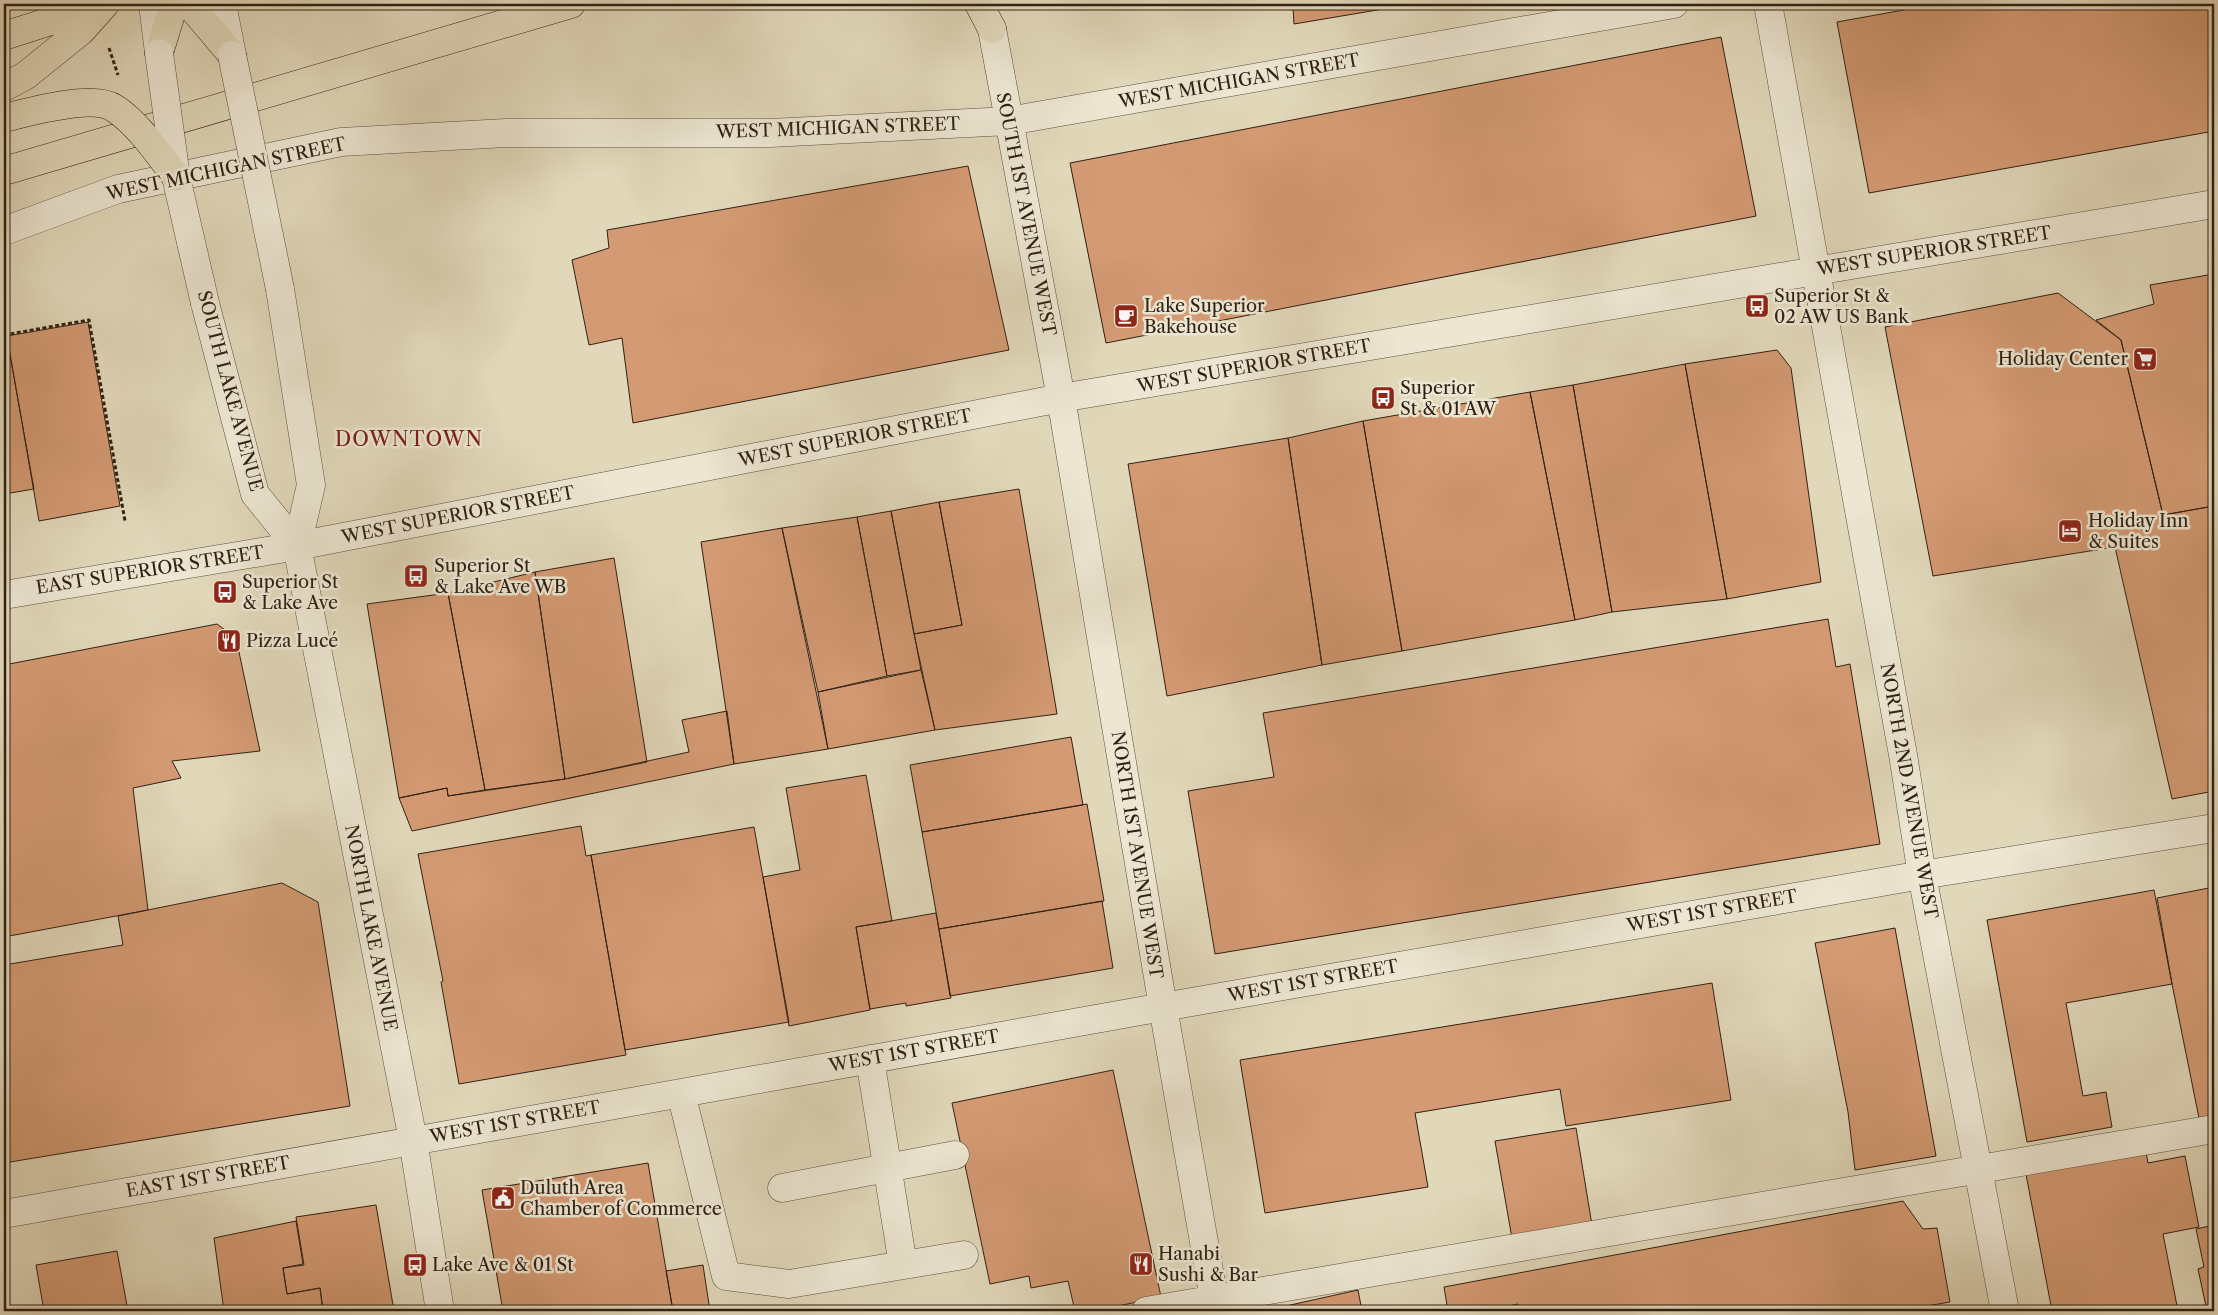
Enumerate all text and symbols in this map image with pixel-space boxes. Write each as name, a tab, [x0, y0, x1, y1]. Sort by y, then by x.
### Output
street label: WEST MICHIGAN STREET	[1116, 49, 1362, 113]
street label: SOUTH 1ST AVENUE WEST	[992, 90, 1061, 338]
street label: WEST MICHIGAN STREET	[715, 113, 961, 143]
street label: WEST MICHIGAN STREET	[103, 133, 348, 205]
street label: WEST SUPERIOR STREET	[1814, 222, 2053, 281]
place label: Superior St & 02 AW US Bank	[1774, 285, 1910, 328]
street label: SOUTH LAKE AVENUE	[193, 288, 267, 494]
bus stop icon: Superior St & 02 AW US Bank	[1744, 293, 1770, 319]
place label: Lake Superior Bakehouse	[1144, 295, 1265, 338]
cafe icon: Lake Superior Bakehouse	[1113, 303, 1139, 329]
street label: WEST SUPERIOR STREET	[1134, 334, 1373, 398]
supermarket icon: Holiday Center	[2132, 346, 2158, 372]
place label: Holiday Center	[1998, 348, 2128, 370]
place label: Superior St & 01 AW	[1400, 377, 1497, 420]
bus stop icon: Superior St & 01 AW	[1370, 385, 1396, 411]
street label: WEST SUPERIOR STREET	[736, 404, 974, 472]
district label: DOWNTOWN	[335, 427, 483, 451]
street label: WEST SUPERIOR STREET	[339, 481, 577, 549]
place label: Holiday Inn & Suites	[2088, 510, 2188, 553]
hotel icon: Holiday Inn & Suites	[2057, 518, 2083, 544]
street label: EAST SUPERIOR STREET	[34, 541, 266, 599]
place label: Superior St & Lake Ave WB	[434, 555, 566, 598]
bus stop icon: Superior St & Lake Ave WB	[403, 563, 429, 589]
place label: Superior St & Lake Ave	[242, 571, 339, 614]
bus stop icon: Superior St & Lake Ave	[212, 579, 238, 605]
restaurant icon: Pizza Lucé	[216, 628, 242, 654]
place label: Pizza Lucé	[246, 630, 338, 652]
street label: NORTH 2ND AVENUE WEST	[1876, 662, 1942, 921]
street label: NORTH 1ST AVENUE WEST	[1107, 730, 1168, 981]
street label: NORTH LAKE AVENUE	[340, 823, 402, 1033]
street label: WEST 1ST STREET	[1624, 885, 1799, 937]
street label: WEST 1ST STREET	[1225, 955, 1400, 1007]
street label: WEST 1ST STREET	[826, 1025, 1001, 1077]
street label: WEST 1ST STREET	[427, 1096, 602, 1148]
street label: EAST 1ST STREET	[124, 1152, 292, 1202]
place label: Duluth Area Chamber of Commerce	[520, 1177, 722, 1220]
public building icon: Duluth Area Chamber of Commerce	[490, 1185, 516, 1211]
place label: Hanabi Sushi & Bar	[1158, 1243, 1259, 1286]
restaurant icon: Hanabi Sushi & Bar	[1128, 1251, 1154, 1277]
bus stop icon: Lake Ave & 01 St	[402, 1252, 428, 1278]
place label: Lake Ave & 01 St	[432, 1254, 574, 1276]

